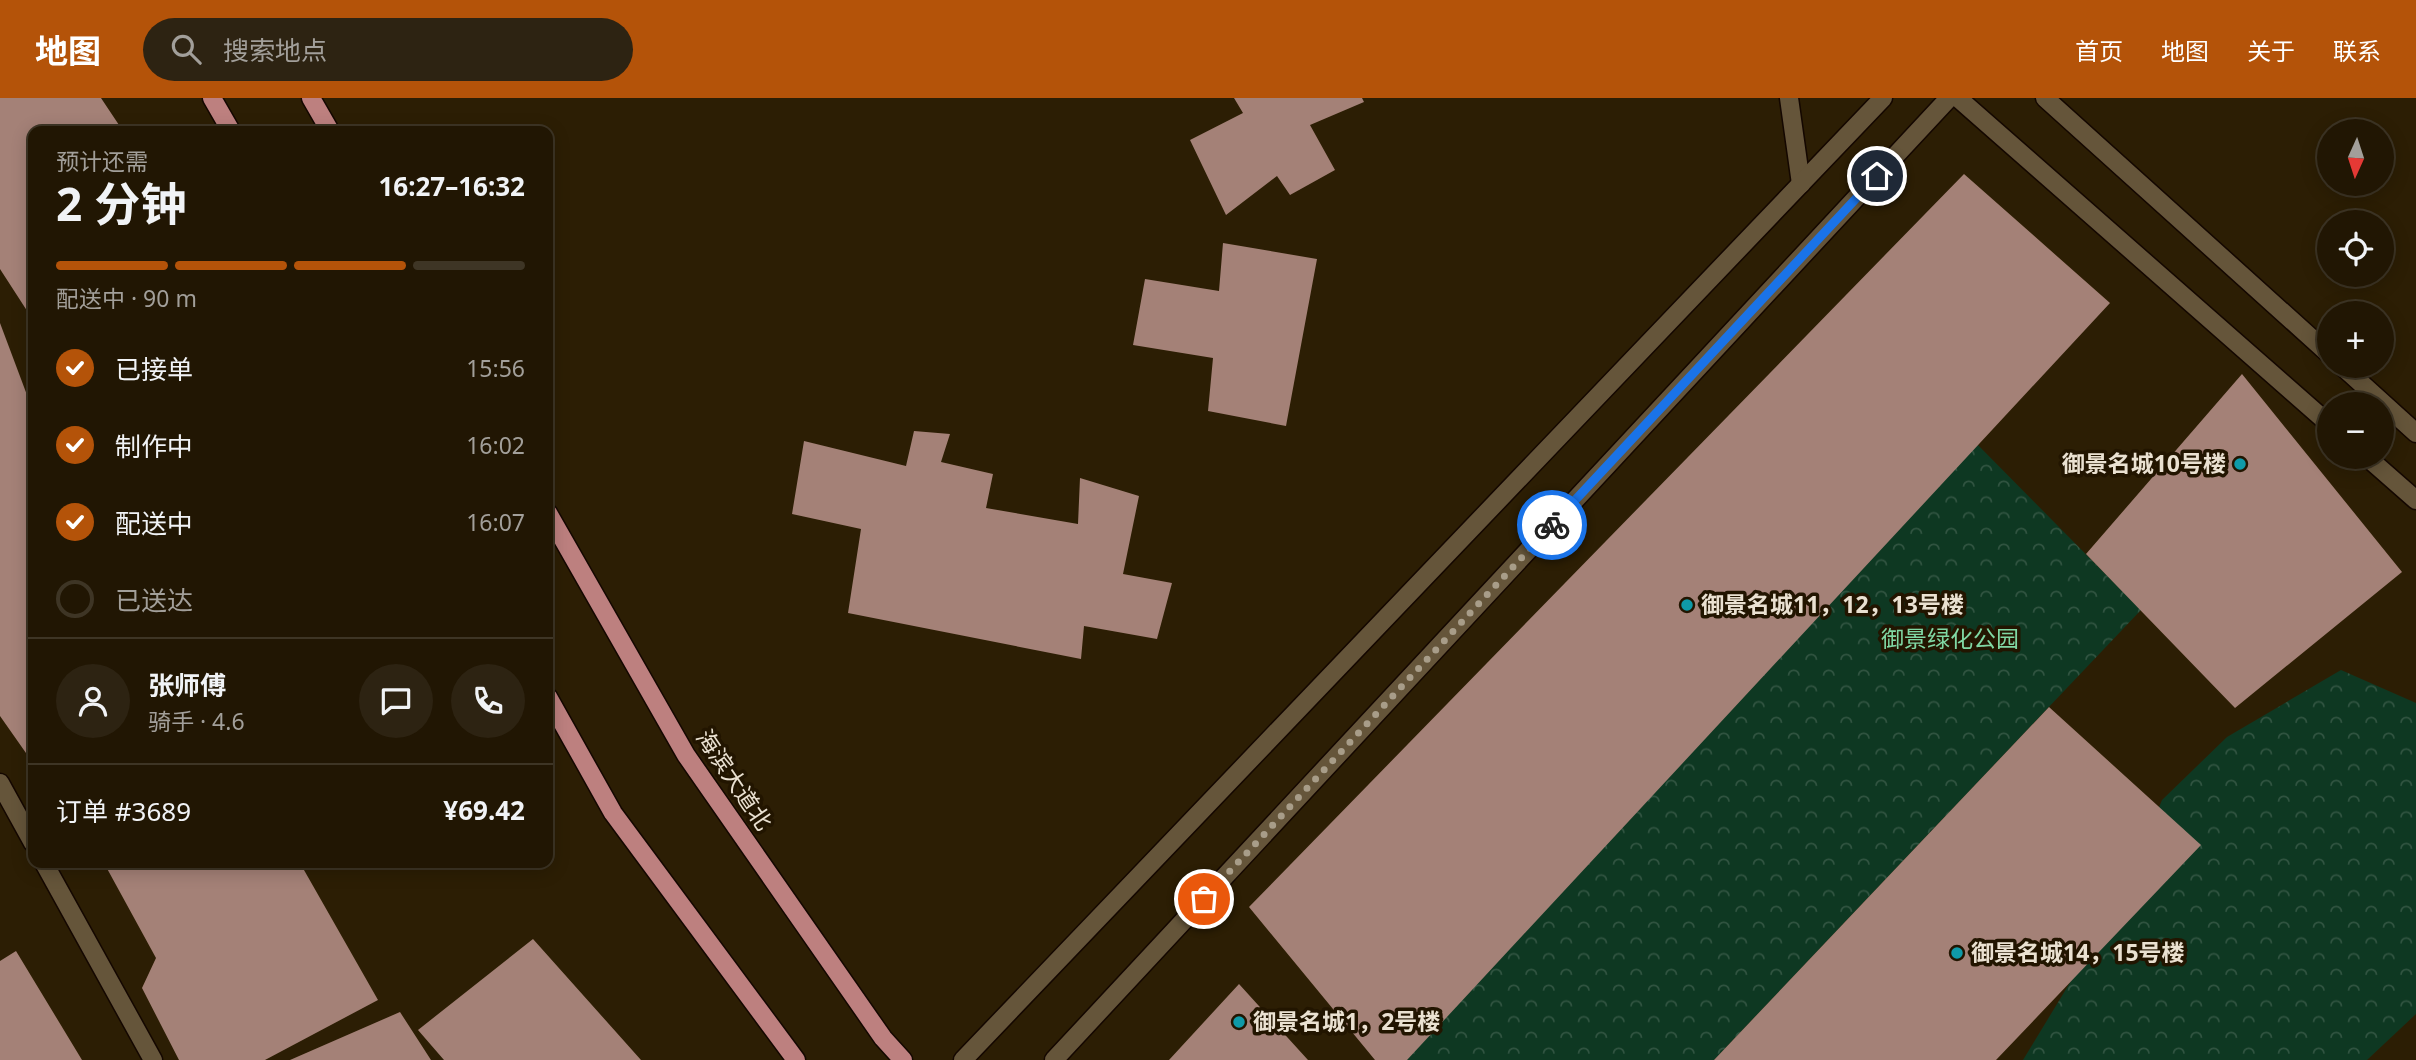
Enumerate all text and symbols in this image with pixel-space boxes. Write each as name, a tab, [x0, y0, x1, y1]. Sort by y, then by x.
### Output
search box	[143, 18, 633, 81]
text: 地图	[35, 28, 101, 73]
icon: search	[167, 30, 205, 68]
text: 搜索地点	[223, 32, 327, 68]
text: 首页	[2075, 34, 2123, 67]
text: 地图	[2161, 34, 2209, 67]
text: 关于	[2247, 34, 2295, 67]
text: 联系	[2333, 34, 2381, 67]
north arrow	[2317, 119, 2394, 196]
map controls	[2317, 119, 2394, 469]
text: 预计还需	[56, 145, 148, 177]
pin	[1847, 146, 1907, 206]
icon: home	[1858, 157, 1896, 195]
text: 16:27–16:32	[378, 168, 525, 204]
text: 2 分钟	[56, 172, 186, 234]
button: locate	[2317, 210, 2394, 287]
text: 配送中 · 90 m	[56, 282, 197, 314]
button: +	[2317, 301, 2394, 378]
icon: check	[56, 349, 94, 387]
text: 已接单	[115, 351, 193, 387]
text: 15:56	[466, 352, 525, 384]
button: −	[2317, 392, 2394, 469]
icon: check	[56, 426, 94, 464]
text: 制作中	[115, 428, 193, 464]
text: 16:02	[466, 429, 525, 461]
place label: 御景名城10号楼	[2062, 447, 2226, 479]
marker: 御景名城10号楼	[2232, 456, 2248, 472]
courier	[1517, 490, 1587, 560]
icon: check	[56, 503, 94, 541]
text: 配送中	[115, 505, 193, 541]
text: 16:07	[466, 506, 525, 538]
icon: bike	[1533, 506, 1571, 544]
text: 已送达	[115, 582, 193, 618]
place label: 御景名城11，12，13号楼	[1701, 588, 1964, 620]
marker: 御景名城11，12，13号楼	[1679, 597, 1695, 613]
park label: 御景绿化公园	[1881, 622, 2019, 654]
button: person	[56, 664, 130, 738]
button: chat	[359, 664, 433, 738]
button: phone	[451, 664, 525, 738]
text: 张师傅	[148, 667, 226, 703]
text: 骑手 · 4.6	[148, 705, 245, 737]
street label: 海滨大道北	[689, 723, 780, 836]
text: ¥69.42	[443, 792, 525, 828]
text: 订单 #3689	[56, 793, 191, 829]
pin	[1174, 869, 1234, 929]
icon: bag	[1185, 880, 1223, 918]
place label: 御景名城14，15号楼	[1971, 936, 2185, 968]
marker: 御景名城14，15号楼	[1949, 945, 1965, 961]
place label: 御景名城1，2号楼	[1253, 1005, 1440, 1037]
marker: 御景名城1，2号楼	[1231, 1014, 1247, 1030]

